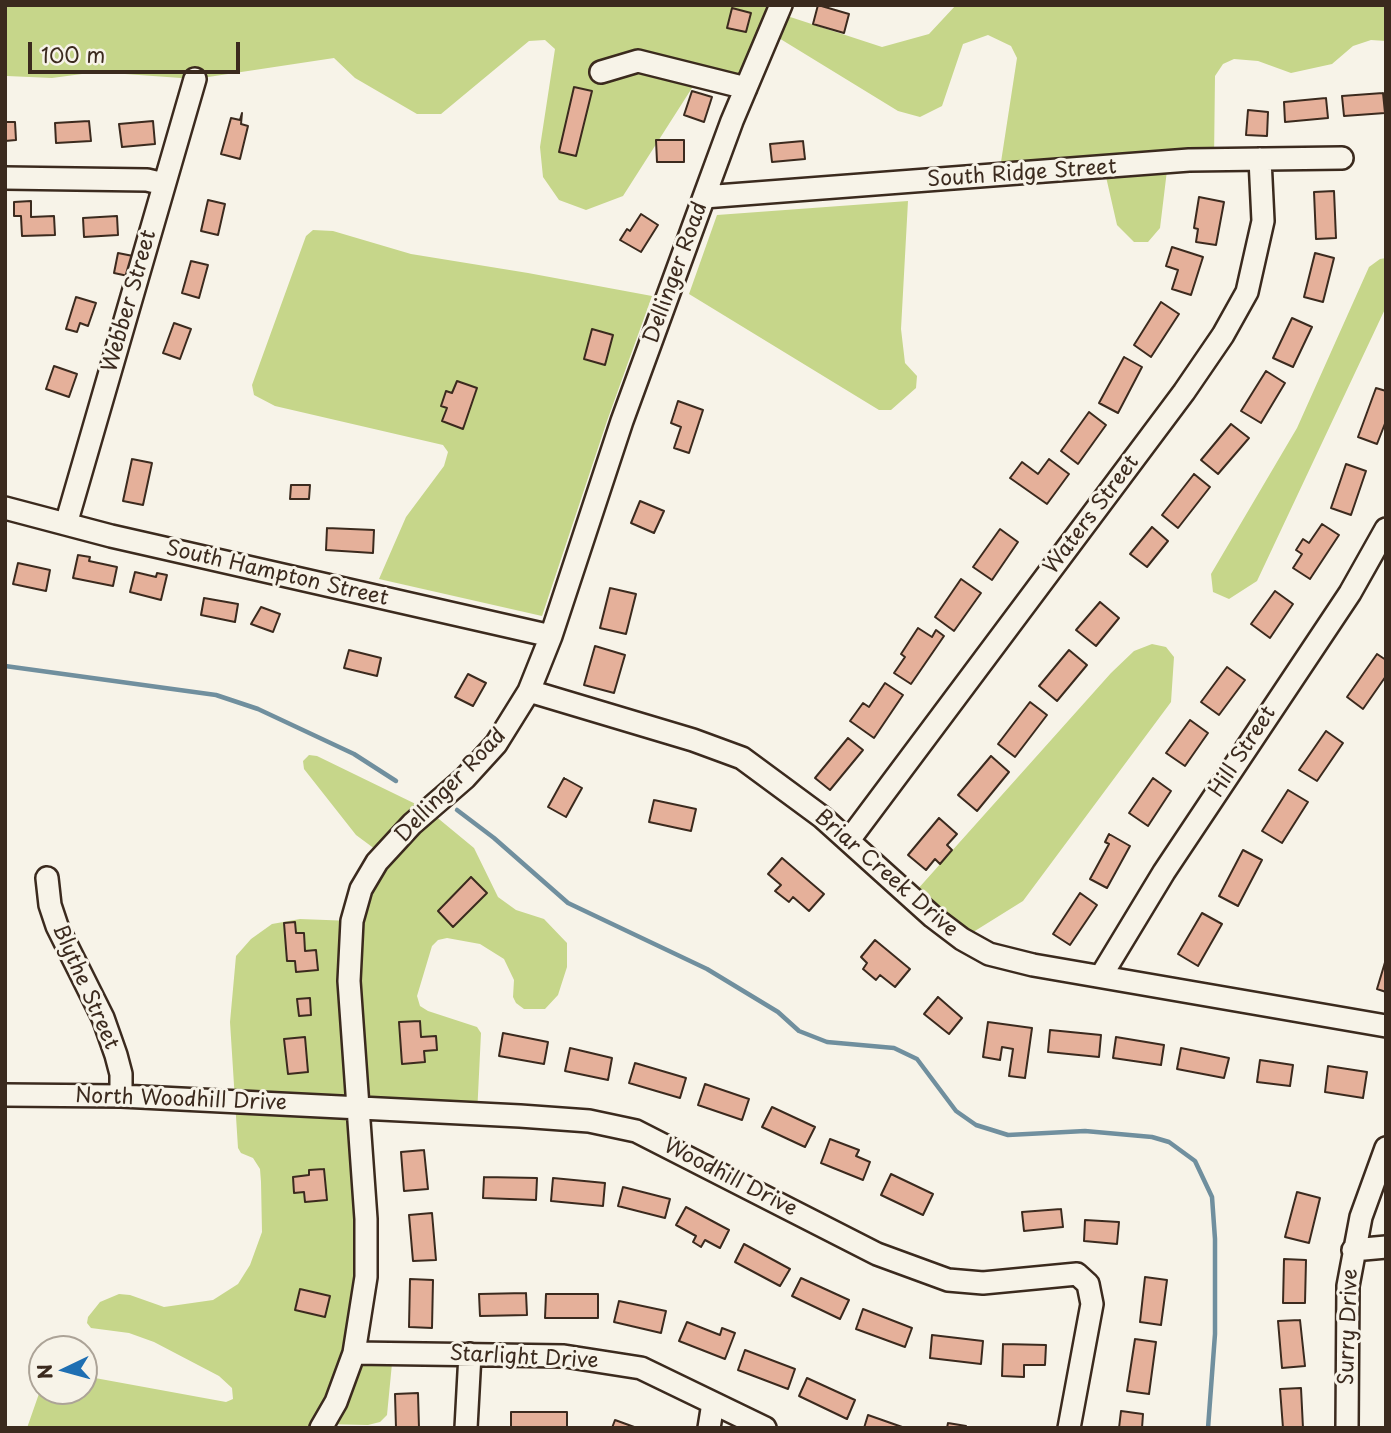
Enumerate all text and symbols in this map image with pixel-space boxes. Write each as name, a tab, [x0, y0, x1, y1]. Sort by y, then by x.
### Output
scale bar	[32, 28, 243, 72]
text: 100 m	[41, 38, 105, 70]
street label: South Ridge Street	[927, 155, 1117, 193]
street label: Dellinger Road	[639, 199, 713, 347]
street label: Webber Street	[98, 227, 162, 375]
street label: Waters Street	[1039, 451, 1145, 579]
street label: South Hampton Street	[163, 536, 391, 612]
street label: Hill Street	[1204, 702, 1282, 802]
street label: Dellinger Road	[390, 724, 512, 848]
street label: Briar Creek Drive	[809, 805, 963, 943]
street label: Blythe Street	[46, 920, 124, 1054]
street label: North Woodhill Drive	[75, 1084, 287, 1116]
street label: Woodhill Drive	[659, 1134, 801, 1222]
street label: Surry Drive	[1334, 1268, 1364, 1386]
north arrow	[28, 1335, 98, 1405]
street label: Starlight Drive	[449, 1342, 599, 1374]
text: N	[29, 1363, 59, 1380]

